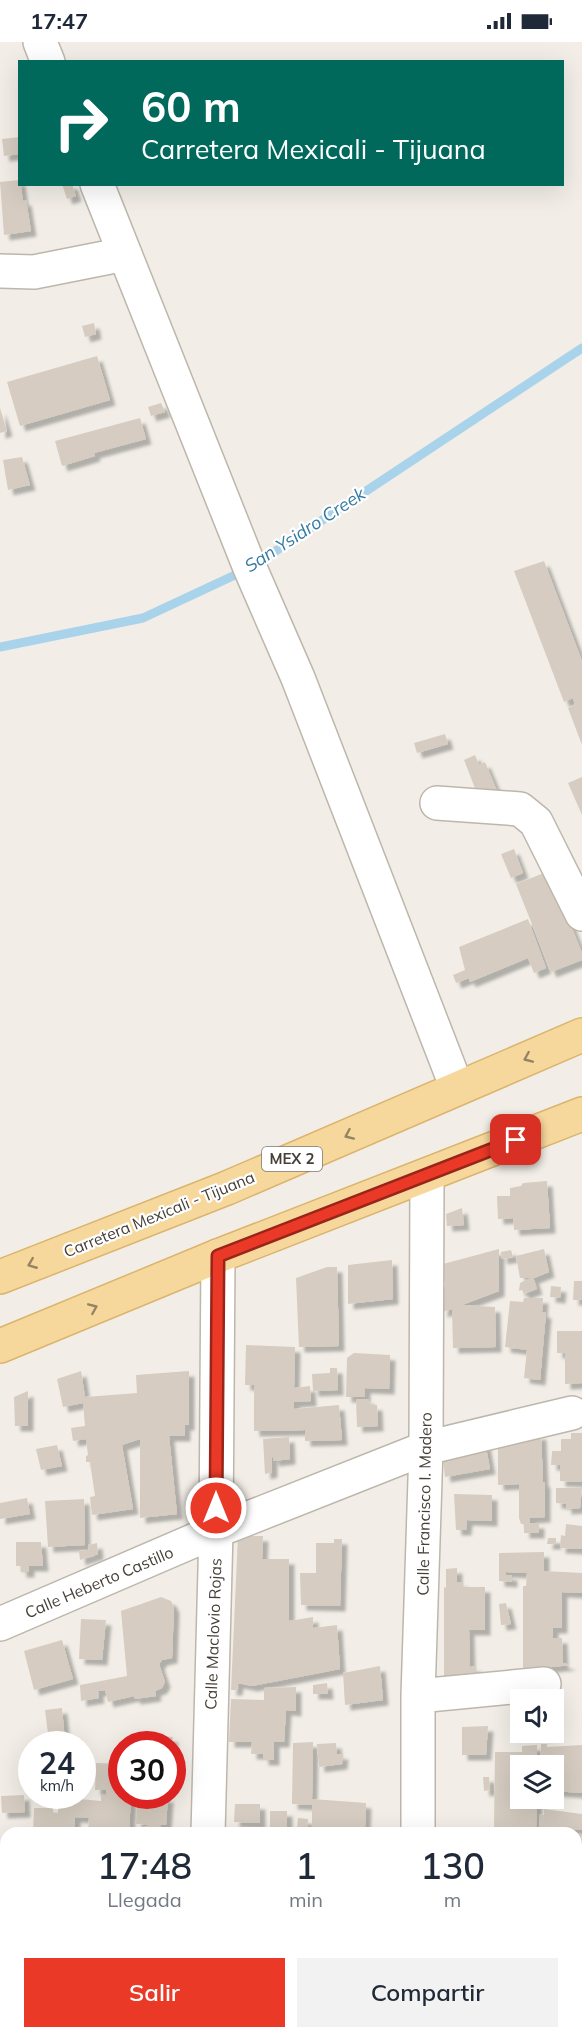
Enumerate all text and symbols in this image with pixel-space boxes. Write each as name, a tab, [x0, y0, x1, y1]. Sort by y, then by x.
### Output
text: 17:47	[30, 7, 88, 35]
text: 60 m	[141, 80, 241, 133]
icon: right	[42, 84, 120, 162]
text: Carretera Mexicali - Tijuana	[141, 132, 486, 166]
water label: San Ysidro Creek	[240, 481, 370, 577]
one-way arrow	[523, 1051, 534, 1063]
pin	[490, 1114, 541, 1165]
icon: arrive	[499, 1123, 532, 1156]
one-way arrow	[344, 1127, 355, 1139]
road number: MEX 2	[262, 1147, 322, 1171]
street label: Carretera Mexicali - Tijuana	[61, 1166, 257, 1262]
one-way arrow	[28, 1257, 38, 1270]
one-way arrow	[87, 1303, 98, 1315]
street label: Calle Francisco I. Madero	[412, 1412, 436, 1596]
position arrow	[184, 1476, 248, 1540]
street label: Calle Heberto Castillo	[22, 1542, 176, 1622]
street label: Calle Maclovio Rojas	[200, 1558, 226, 1710]
map controls	[510, 1689, 564, 1809]
button: sound	[510, 1689, 564, 1743]
speed limit sign: 30	[108, 1731, 186, 1809]
text: 24	[39, 1744, 75, 1782]
button: layers	[510, 1755, 564, 1809]
text: km/h	[40, 1776, 74, 1795]
text: 17:48	[97, 1843, 192, 1888]
text: 1	[295, 1843, 317, 1888]
text: 130	[420, 1843, 485, 1888]
text: Llegada	[107, 1887, 182, 1912]
text: min	[289, 1887, 323, 1912]
text: m	[444, 1887, 461, 1912]
button: Salir	[24, 1958, 285, 2027]
button: Compartir	[297, 1958, 558, 2027]

